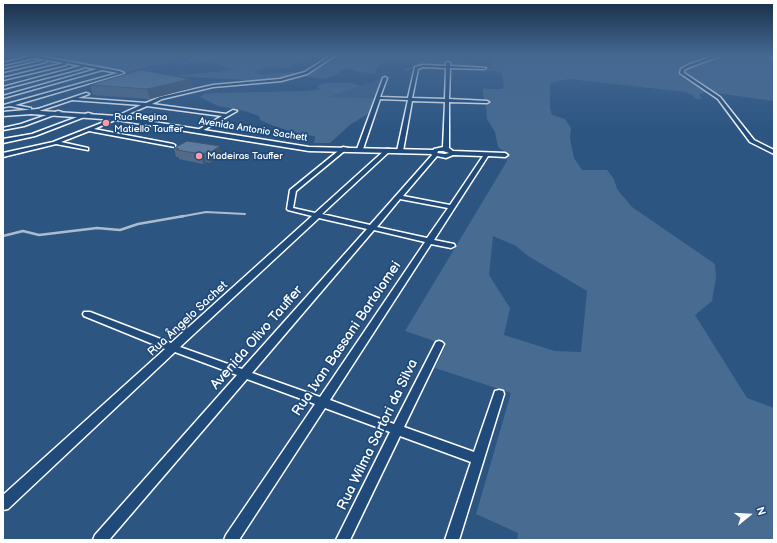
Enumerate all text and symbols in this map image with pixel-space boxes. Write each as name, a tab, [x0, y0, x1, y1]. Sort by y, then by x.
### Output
place label: Rua Regina Matiello Tauffer	[114, 111, 183, 134]
street label: Avenida Antonio Sachett	[198, 115, 308, 145]
marker: Rua Regina Matiello Tauffer	[101, 118, 111, 128]
place label: Madeiras Tauffer	[207, 150, 283, 162]
marker: Madeiras Tauffer	[194, 151, 204, 161]
street label: Rua Ivan Bassani Bartolomei	[289, 258, 405, 420]
street label: Rua Ângelo Sachet	[145, 278, 231, 360]
street label: Avenida Olivo Tauffer	[207, 283, 307, 393]
street label: Rua Wilma Sartori da Silva	[334, 357, 422, 513]
north arrow	[729, 495, 769, 535]
text: N	[753, 505, 768, 517]

